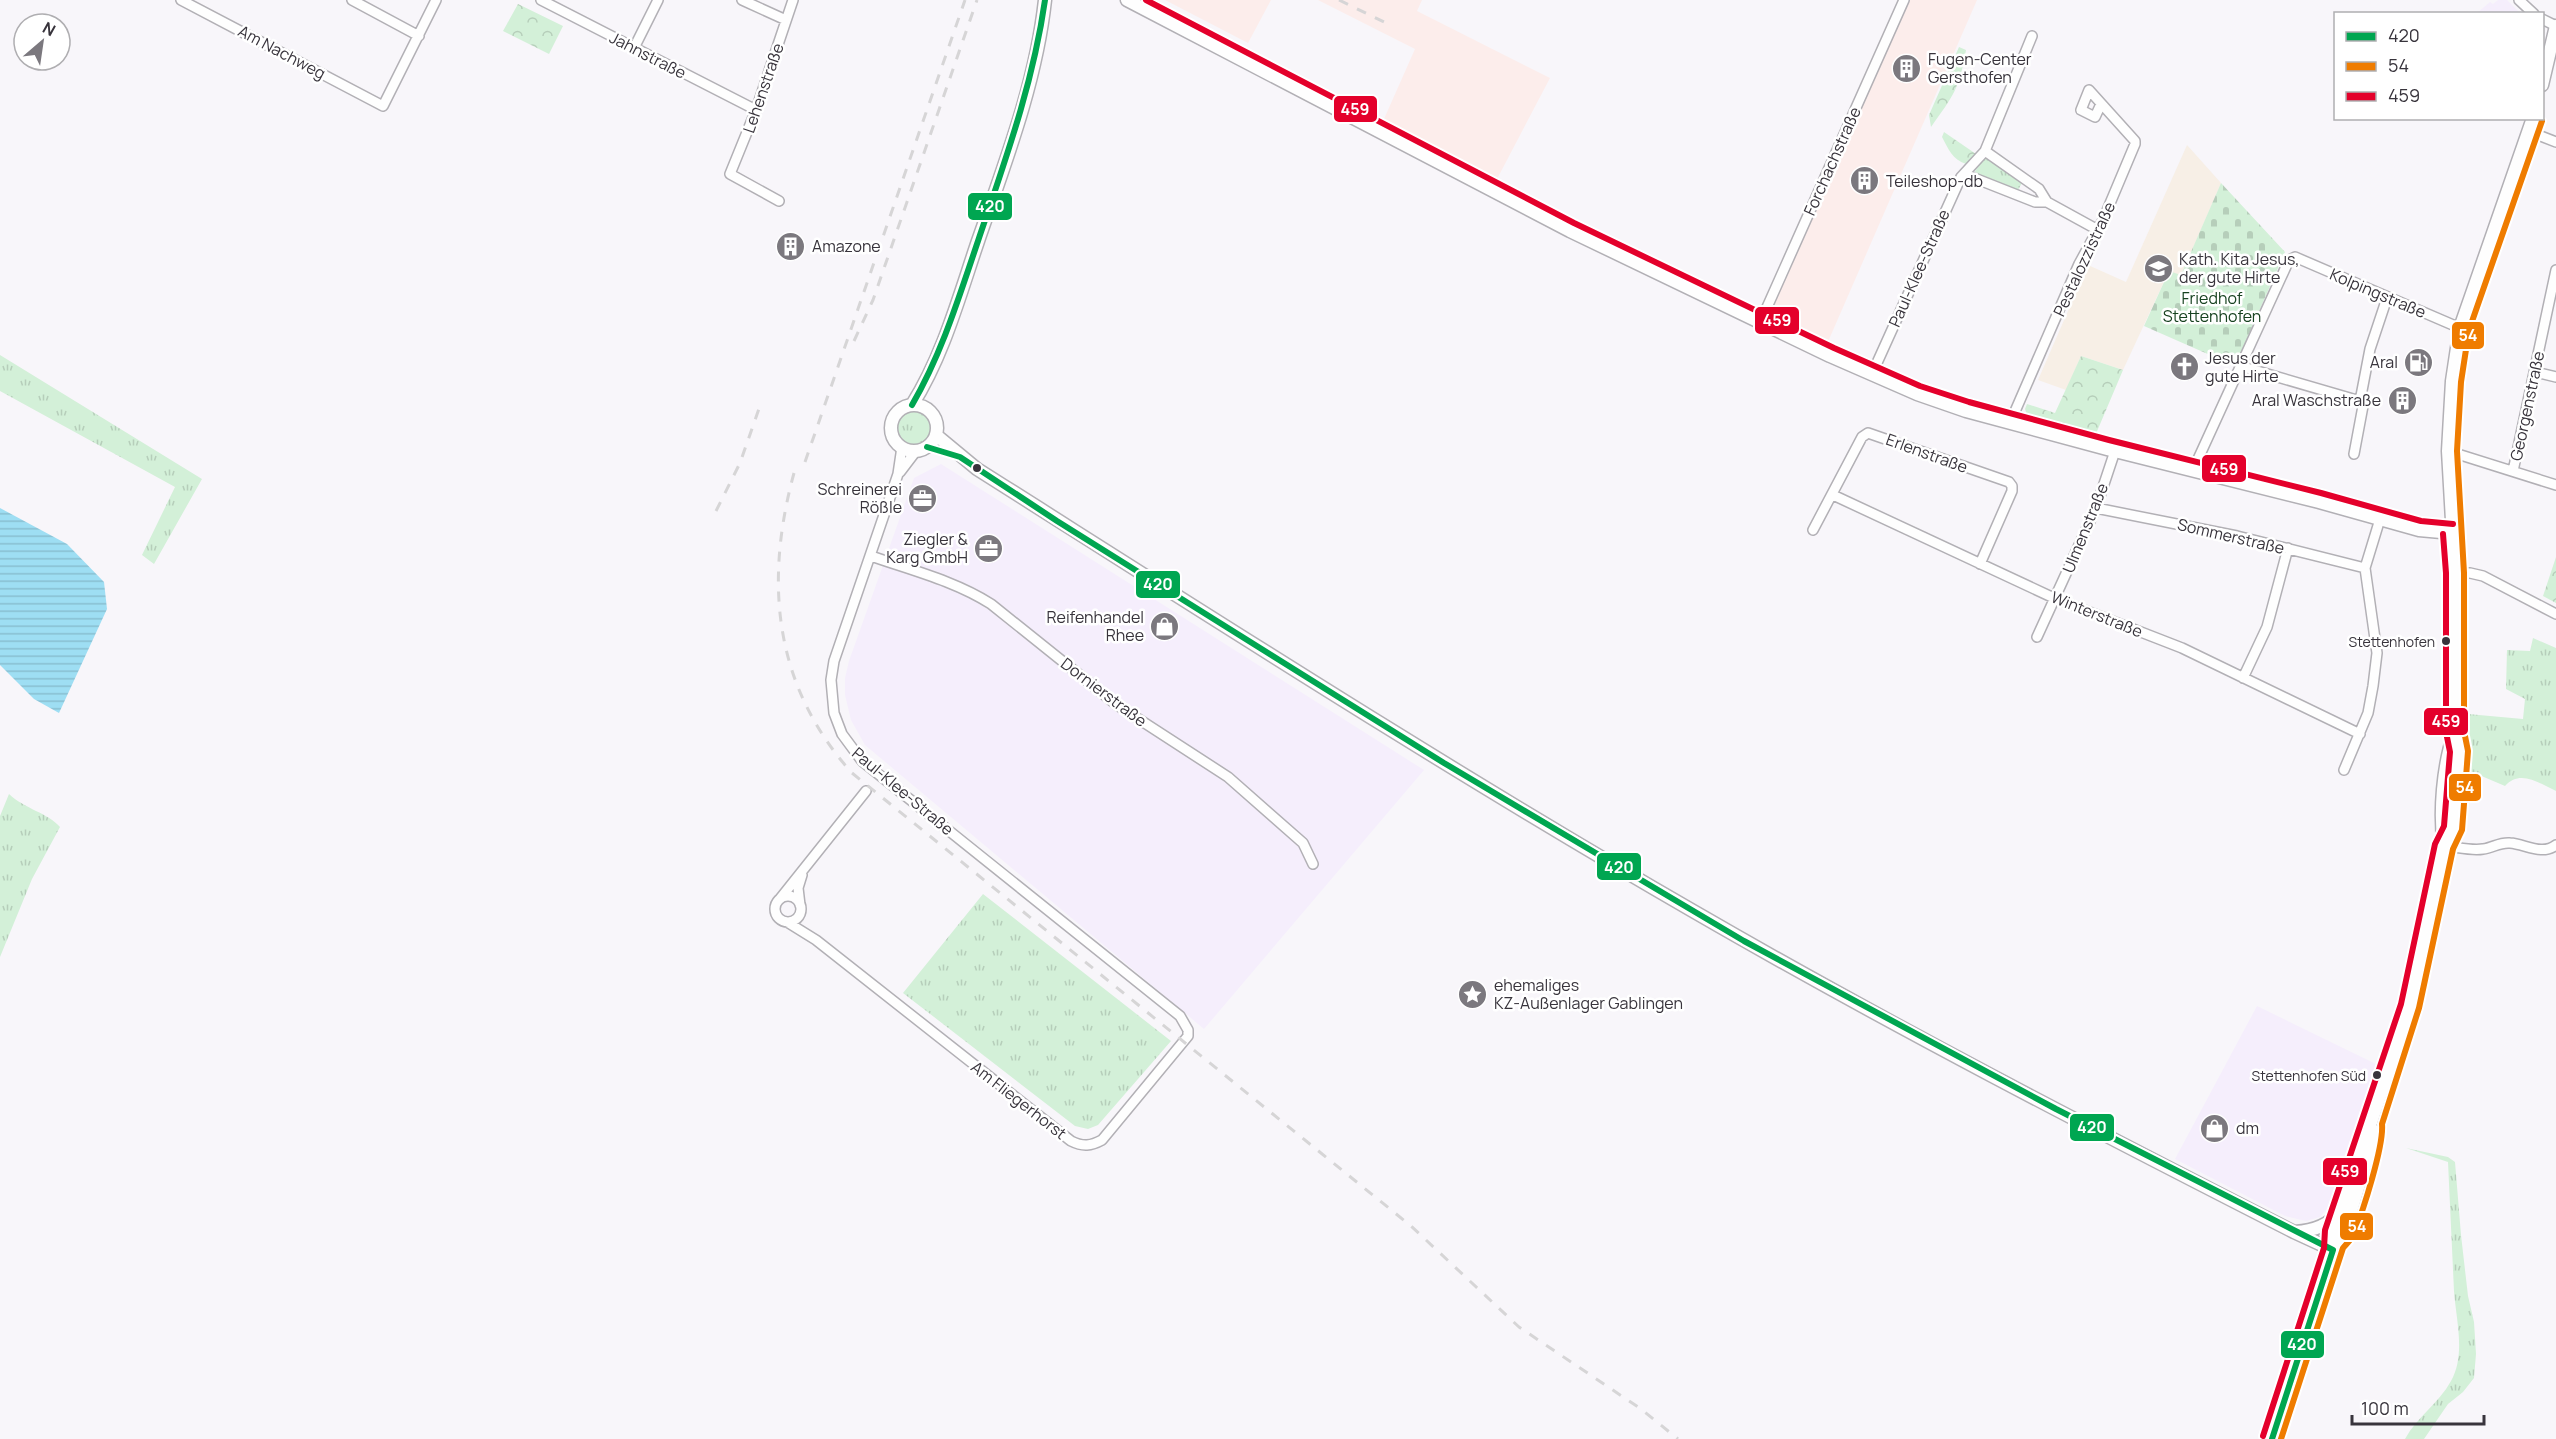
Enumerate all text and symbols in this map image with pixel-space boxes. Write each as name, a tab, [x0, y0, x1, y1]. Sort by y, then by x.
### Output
north arrow	[12, 12, 72, 72]
legend	[2334, 12, 2544, 120]
text: N	[39, 16, 60, 41]
street label: Am Nachweg	[235, 20, 329, 84]
text: 420	[2388, 23, 2420, 47]
street label: Jahnstraße	[606, 26, 690, 84]
street label: Lehenstraße	[737, 40, 789, 136]
place label: Fugen-Center Gersthofen	[1928, 48, 2032, 88]
building icon: Fugen-Center Gersthofen	[1891, 52, 1923, 84]
text: 54	[2388, 53, 2409, 77]
text: 459	[2388, 83, 2420, 107]
line badge: 459	[1333, 95, 1378, 123]
text: 459	[1340, 98, 1370, 120]
street label: Forchachstraße	[1798, 103, 1866, 219]
building icon: Teileshop-db	[1849, 165, 1881, 197]
place label: Teileshop-db	[1886, 170, 1983, 192]
line badge: 420	[967, 192, 1013, 221]
text: 420	[975, 195, 1005, 217]
street label: Pestalozzistraße	[2048, 198, 2120, 320]
street label: Paul-Klee-Straße	[1883, 206, 1955, 330]
building icon: Amazone	[775, 230, 807, 262]
place label: Amazone	[812, 235, 881, 257]
place label: Kath. Kita Jesus, der gute Hirte	[2179, 248, 2300, 288]
school or university icon: Kath. Kita Jesus, der gute Hirte	[2142, 252, 2174, 284]
street label: Kolpingstraße	[2327, 263, 2429, 323]
park label: Friedhof Stettenhofen	[2163, 287, 2261, 327]
line badge: 459	[1754, 306, 1800, 335]
text: 459	[1762, 309, 1792, 331]
line badge: 54	[2451, 321, 2485, 350]
text: 54	[2458, 324, 2478, 346]
fuel station icon: Aral	[2403, 346, 2435, 378]
place label: Jesus der gute Hirte	[2205, 347, 2279, 387]
street label: Georgenstraße	[2505, 349, 2549, 463]
church icon: Jesus der gute Hirte	[2168, 351, 2200, 383]
place label: Aral	[2370, 351, 2398, 373]
building icon: Aral Waschstraße	[2386, 384, 2418, 416]
place label: Aral Waschstraße	[2252, 389, 2381, 411]
street label: Erlenstraße	[1883, 428, 1971, 478]
line badge: 459	[2201, 454, 2247, 483]
text: 459	[2209, 458, 2239, 480]
unlabelled marker	[971, 462, 983, 474]
place label: Schreinerei Rößle	[818, 478, 902, 518]
street label: Ulmenstraße	[2057, 480, 2113, 576]
office icon: Schreinerei Rößle	[907, 482, 939, 514]
street label: Sommerstraße	[2175, 513, 2287, 559]
place label: Ziegler & Karg GmbH	[886, 528, 969, 568]
office icon: Ziegler & Karg GmbH	[973, 532, 1005, 564]
line badge: 420	[1135, 570, 1181, 599]
text: 420	[1143, 573, 1173, 595]
street label: Winterstraße	[2048, 586, 2146, 642]
place label: Reifenhandel Rhee	[1046, 606, 1144, 646]
shop icon: Reifenhandel Rhee	[1149, 610, 1181, 642]
place label: Stettenhofen	[2349, 632, 2435, 651]
marker: Stettenhofen	[2440, 635, 2452, 647]
street label: Dornierstraße	[1057, 652, 1151, 732]
line badge: 459	[2423, 707, 2469, 736]
text: 459	[2431, 710, 2461, 732]
street label: Paul-Klee-Straße	[848, 742, 958, 840]
line badge: 54	[2448, 773, 2482, 802]
text: 54	[2455, 776, 2475, 798]
line badge: 420	[1596, 852, 1642, 881]
text: 420	[1604, 856, 1634, 878]
place label: ehemaliges KZ-Außenlager Gablingen	[1494, 974, 1683, 1014]
place icon: ehemaliges KZ-Außenlager Gablingen	[1457, 978, 1489, 1010]
street label: Am Fliegerhorst	[967, 1056, 1071, 1144]
place label: Stettenhofen Süd	[2252, 1066, 2366, 1085]
marker: Stettenhofen Süd	[2371, 1069, 2383, 1081]
shop icon: dm	[2199, 1112, 2231, 1144]
line badge: 420	[2069, 1113, 2115, 1142]
text: 420	[2077, 1116, 2107, 1138]
place label: dm	[2236, 1117, 2259, 1139]
line badge: 459	[2322, 1157, 2368, 1186]
text: 459	[2330, 1160, 2360, 1182]
line badge: 54	[2339, 1212, 2374, 1241]
text: 54	[2347, 1215, 2367, 1237]
line badge: 420	[2280, 1330, 2325, 1359]
text: 420	[2287, 1333, 2317, 1355]
scale bar	[2352, 1388, 2484, 1426]
text: 100 m	[2361, 1396, 2409, 1420]

